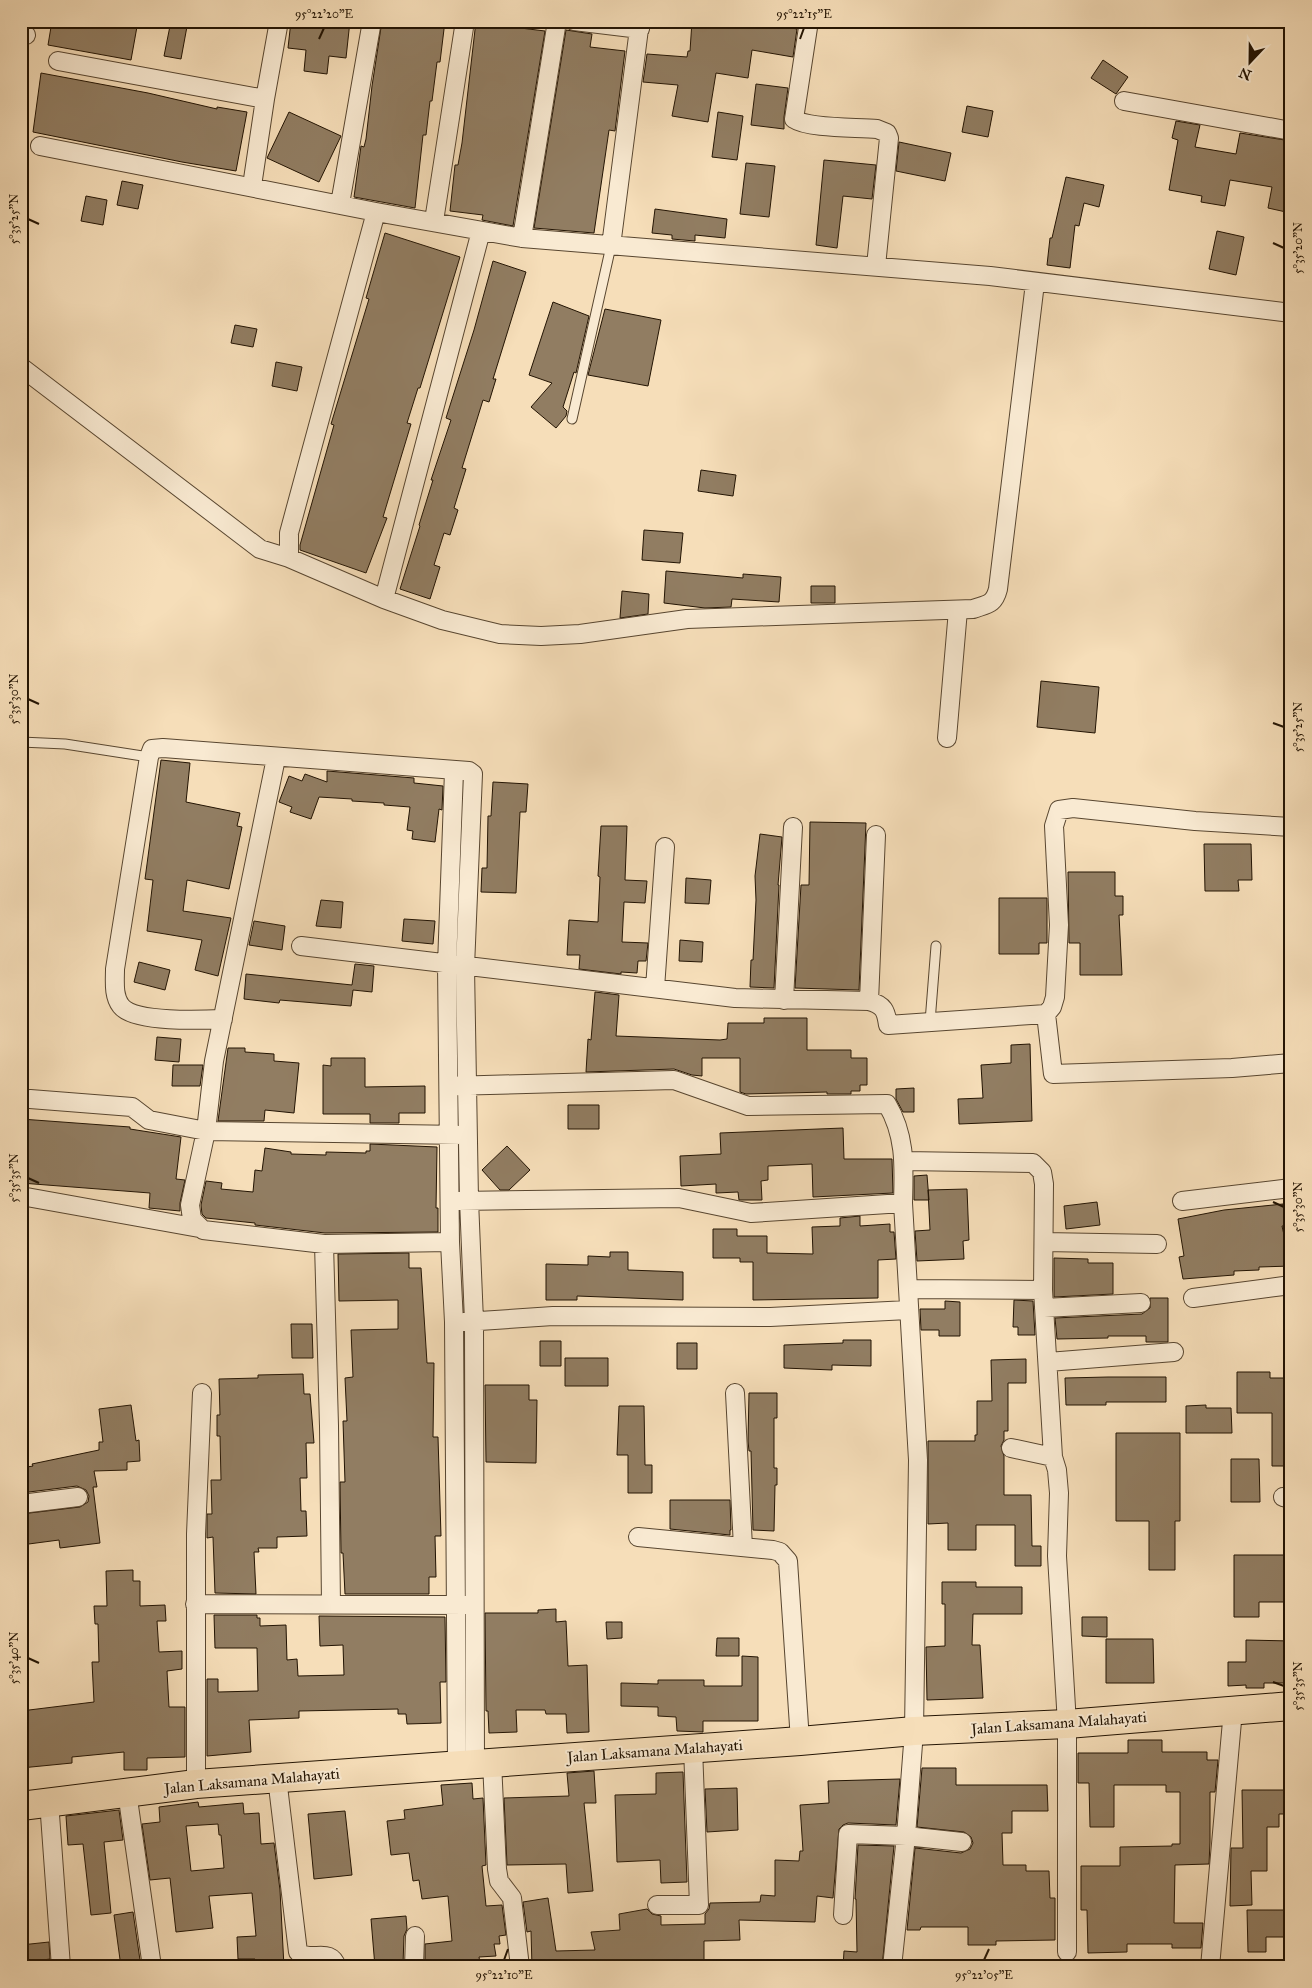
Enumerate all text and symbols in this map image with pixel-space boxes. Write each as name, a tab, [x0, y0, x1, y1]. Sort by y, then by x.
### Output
text: 95°22'20"E	[295, 7, 354, 21]
text: 95°22'15"E	[776, 7, 832, 21]
north arrow	[1224, 38, 1274, 88]
text: N	[1237, 63, 1254, 84]
text: 5°35'25"N	[7, 194, 21, 244]
text: 5°35'20"N	[1291, 222, 1305, 274]
text: 5°35'30"N	[7, 674, 21, 724]
text: 5°35'25"N	[1291, 702, 1305, 752]
text: 5°35'35"N	[7, 1153, 21, 1203]
text: 5°35'30"N	[1291, 1182, 1305, 1232]
text: 5°35'40"N	[7, 1632, 21, 1684]
text: 5°35'35"N	[1291, 1661, 1305, 1711]
street label: Jalan Laksamana Malahayati	[969, 1708, 1147, 1739]
street label: Jalan Laksamana Malahayati	[565, 1736, 743, 1767]
street label: Jalan Laksamana Malahayati	[162, 1764, 341, 1799]
text: 95°22'10"E	[475, 1968, 533, 1982]
text: 95°22'05"E	[955, 1968, 1013, 1982]

